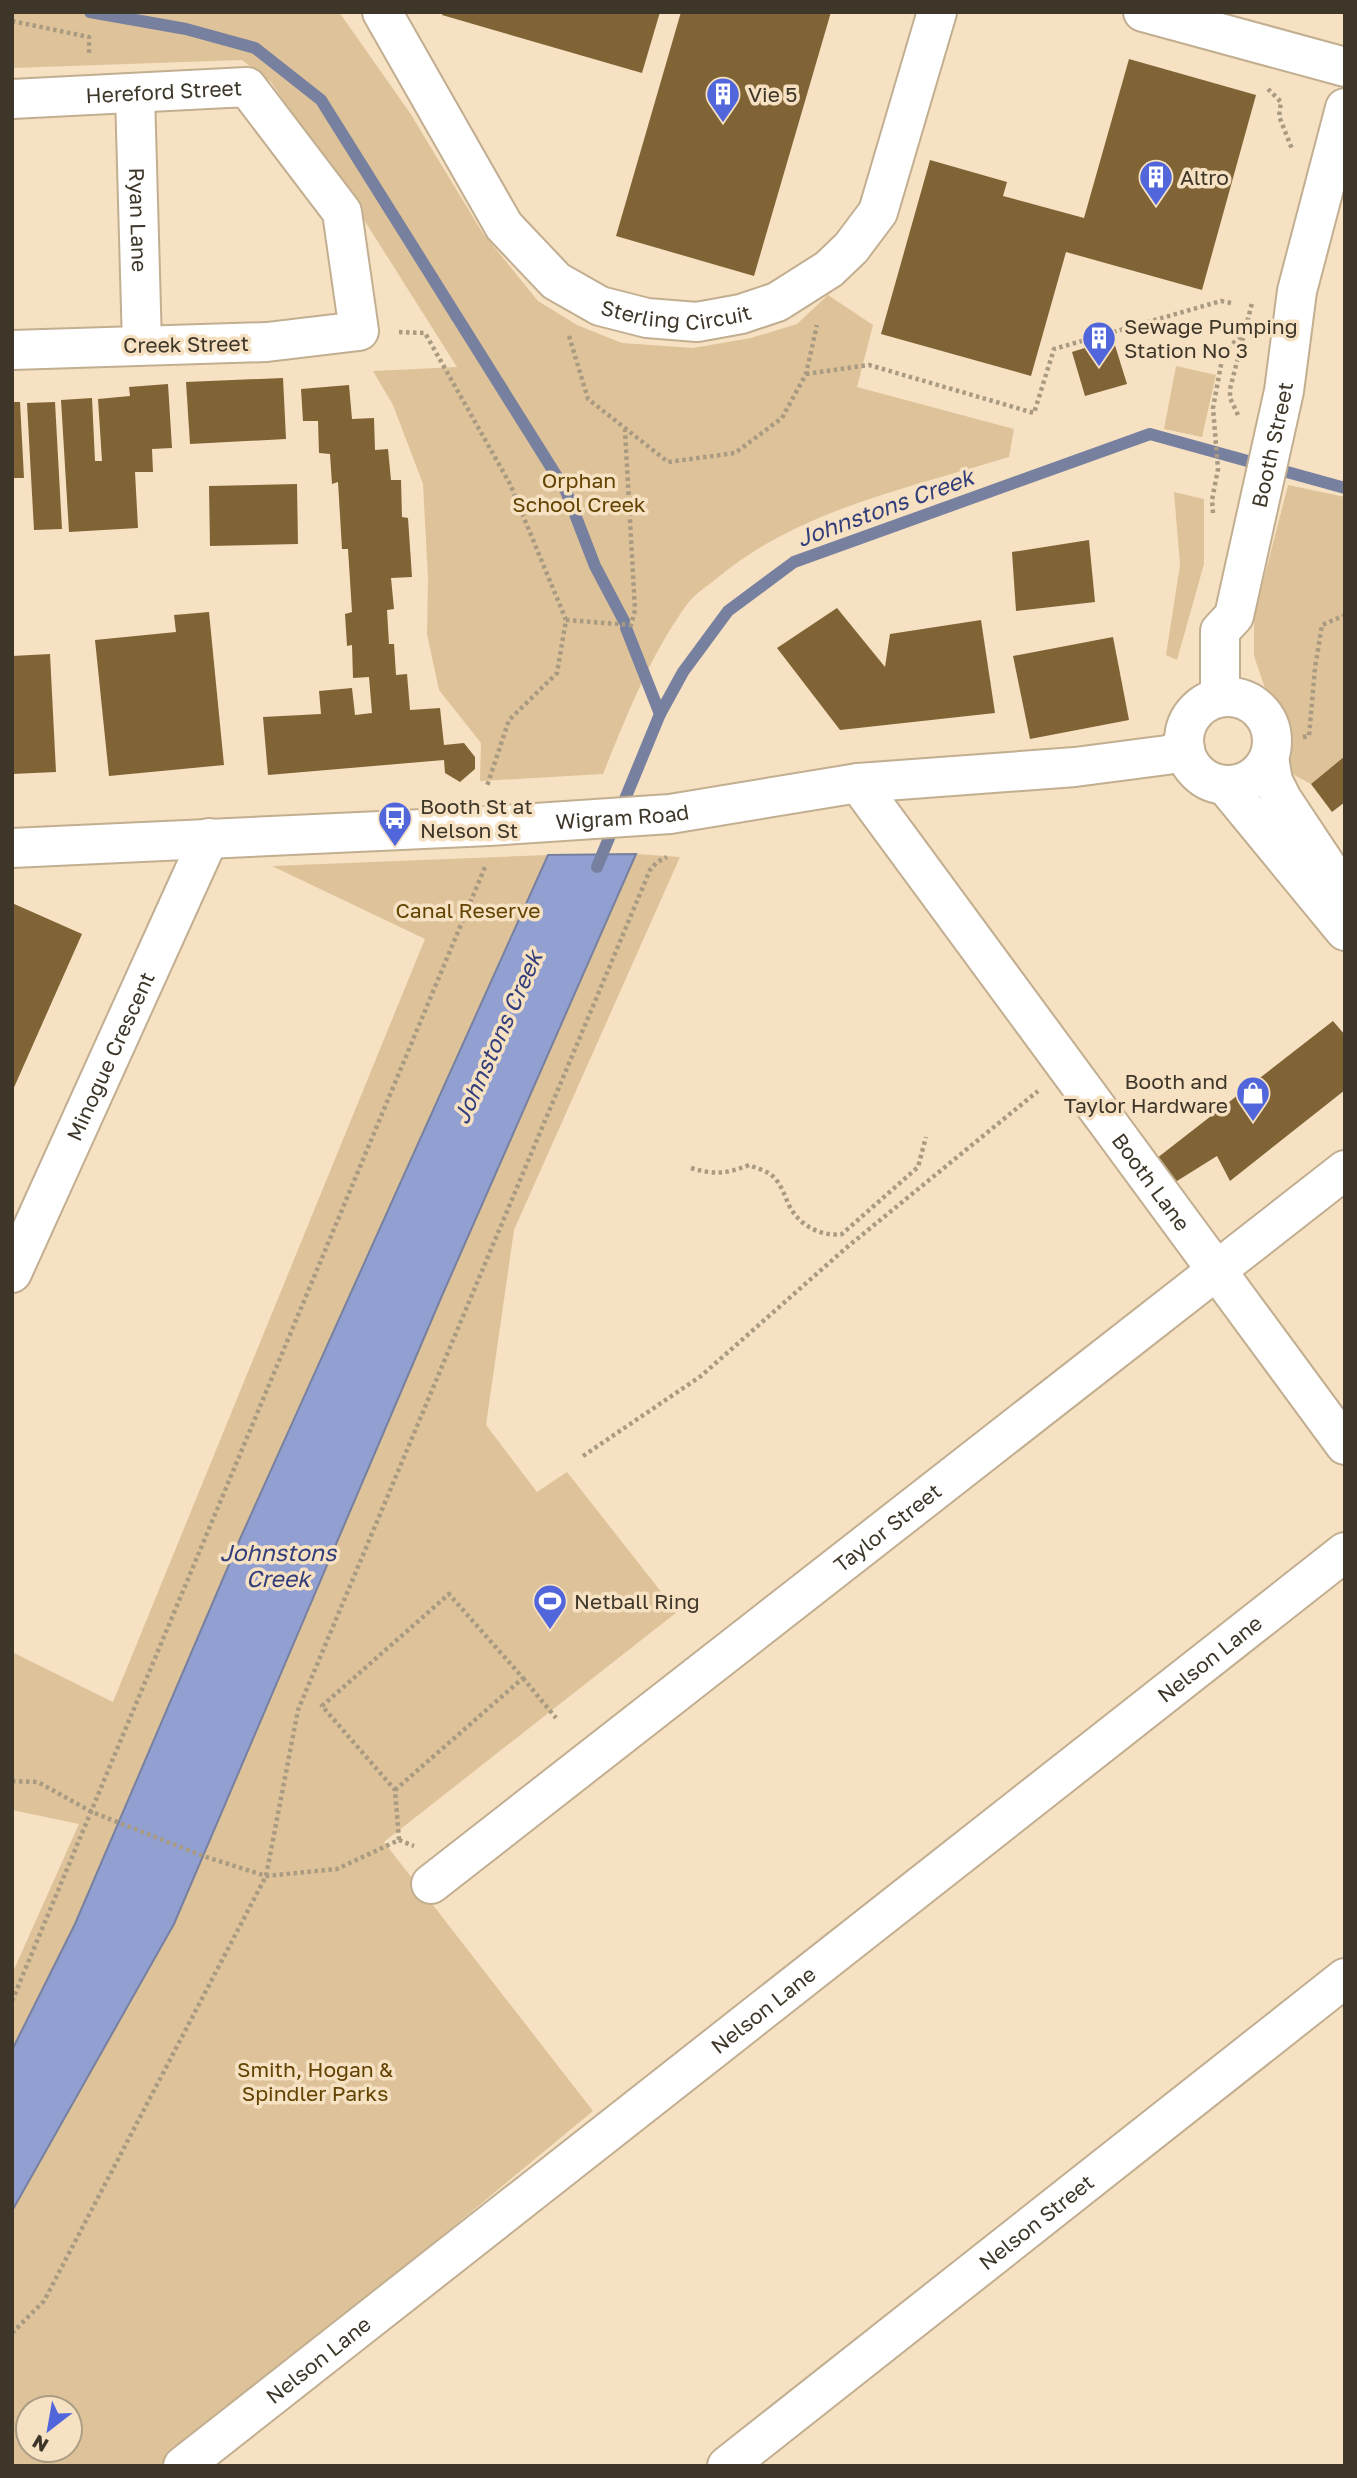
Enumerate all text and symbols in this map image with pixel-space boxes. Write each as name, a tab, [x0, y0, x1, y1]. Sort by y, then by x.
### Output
street label: Hereford Street	[85, 74, 243, 108]
building icon: Vie 5	[704, 75, 742, 124]
place label: Vie 5	[748, 81, 797, 107]
building icon: Altro	[1137, 158, 1175, 207]
place label: Altro	[1180, 164, 1229, 190]
street label: Ryan Lane	[124, 167, 153, 273]
street label: Sterling Circuit	[598, 294, 754, 335]
place label: Sewage Pumping Station No 3	[1124, 313, 1298, 363]
building icon: Sewage Pumping Station No 3	[1080, 319, 1118, 368]
street label: Creek Street	[123, 330, 249, 358]
street label: Booth Street	[1245, 380, 1298, 510]
water label: Johnstons Creek	[793, 461, 979, 552]
park label: Orphan School Creek	[512, 467, 646, 517]
place label: Booth St at Nelson St	[420, 793, 533, 843]
street label: Wigram Road	[555, 798, 691, 835]
bus stop icon: Booth St at Nelson St	[376, 799, 414, 848]
park label: Canal Reserve	[396, 897, 540, 923]
water label: Johnstons Creek	[446, 944, 548, 1128]
street label: Minogue Crescent	[61, 968, 160, 1145]
place label: Booth and Taylor Hardware	[1064, 1068, 1228, 1118]
shop icon: Booth and Taylor Hardware	[1234, 1074, 1272, 1123]
street label: Booth Lane	[1107, 1128, 1196, 1236]
street label: Taylor Street	[828, 1478, 946, 1578]
water label: Johnstons Creek	[220, 1538, 337, 1592]
sports icon: Netball Ring	[531, 1582, 569, 1631]
place label: Netball Ring	[574, 1588, 700, 1614]
street label: Nelson Lane	[1152, 1609, 1267, 1708]
street label: Nelson Lane	[706, 1961, 821, 2059]
park label: Smith, Hogan & Spindler Parks	[237, 2056, 393, 2106]
street label: Nelson Street	[974, 2169, 1099, 2275]
street label: Nelson Lane	[261, 2311, 376, 2409]
north arrow	[14, 2394, 84, 2464]
text: N	[28, 2430, 52, 2458]

